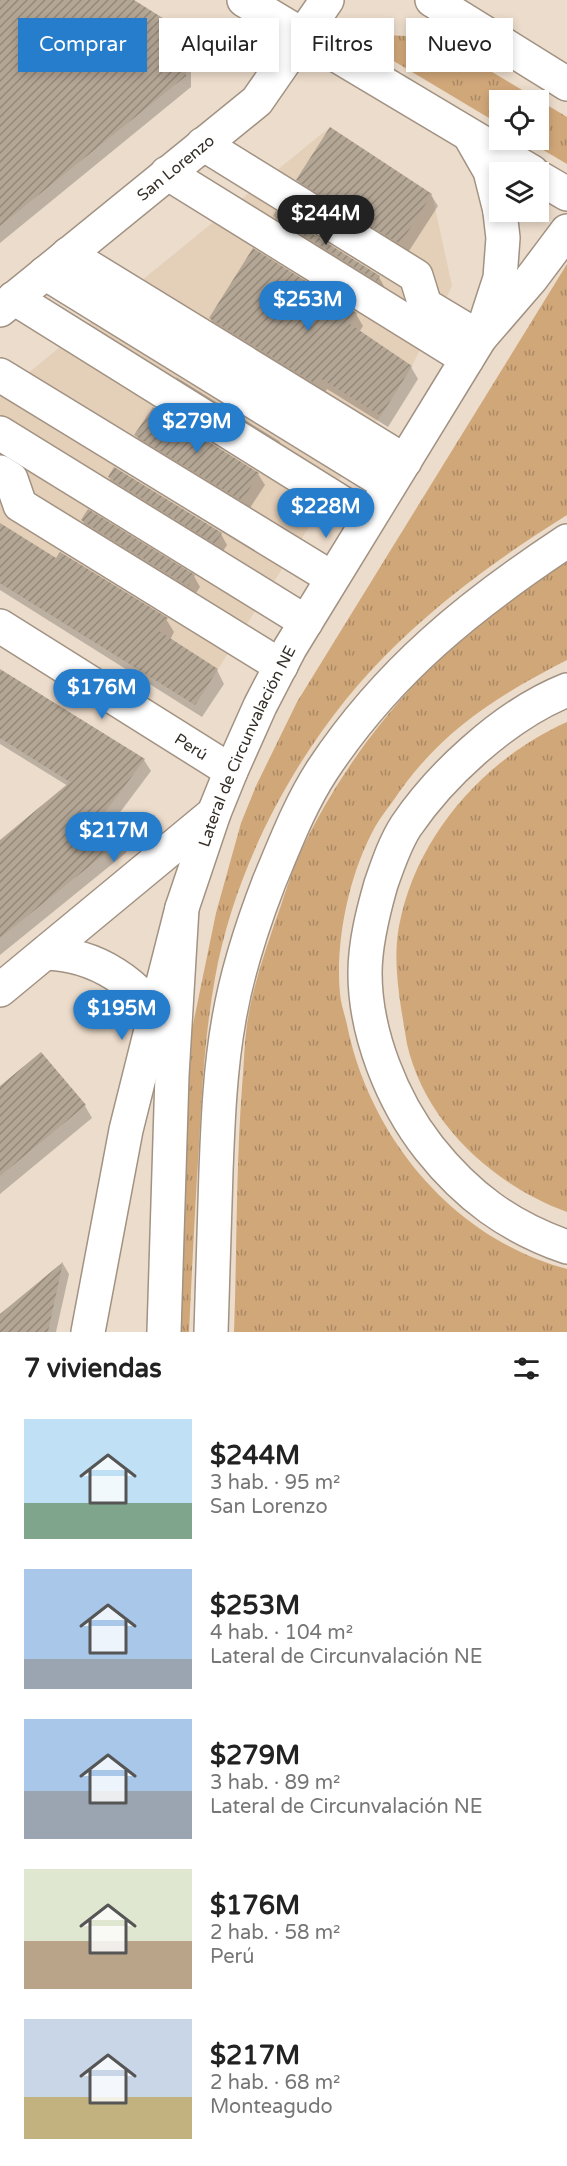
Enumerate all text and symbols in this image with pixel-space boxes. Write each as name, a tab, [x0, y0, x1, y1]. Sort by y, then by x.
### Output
chip: Comprar	[18, 18, 147, 72]
chip: Alquilar	[159, 18, 279, 72]
chip: Filtros	[291, 18, 394, 72]
chip: Nuevo	[406, 18, 513, 72]
map controls	[489, 90, 549, 222]
button: locate	[489, 90, 549, 150]
street label: San Lorenzo	[133, 131, 219, 206]
button: layers	[489, 162, 549, 222]
pin: $244M	[284, 195, 368, 246]
text: $244M	[291, 202, 361, 226]
pin: $253M	[266, 281, 350, 332]
text: $253M	[273, 288, 343, 312]
pin: $279M	[155, 403, 239, 454]
text: $279M	[162, 410, 232, 434]
pin: $228M	[284, 488, 368, 539]
text: $228M	[291, 495, 361, 519]
street label: Lateral de Circunvalación NE	[194, 642, 301, 850]
pin: $176M	[60, 669, 144, 720]
text: $176M	[67, 676, 137, 700]
street label: Perú	[171, 729, 211, 765]
pin: $217M	[72, 812, 156, 863]
text: $217M	[79, 819, 149, 843]
pin: $195M	[80, 990, 164, 1041]
text: $195M	[87, 997, 157, 1021]
icon: filters	[510, 1352, 543, 1385]
text: 7 viviendas	[24, 1353, 162, 1384]
text: $244M	[210, 1440, 300, 1471]
icon: home	[72, 1443, 144, 1515]
text: 3 hab. · 95 m²	[210, 1471, 340, 1495]
text: San Lorenzo	[210, 1495, 328, 1519]
text: $253M	[210, 1590, 300, 1621]
icon: home	[72, 1593, 144, 1665]
text: 4 hab. · 104 m²	[210, 1621, 353, 1645]
text: Lateral de Circunvalación NE	[210, 1645, 483, 1669]
text: $279M	[210, 1740, 300, 1771]
icon: home	[72, 1743, 144, 1815]
text: 3 hab. · 89 m²	[210, 1771, 340, 1795]
text: Lateral de Circunvalación NE	[210, 1795, 483, 1819]
text: $176M	[210, 1890, 300, 1921]
icon: home	[72, 1893, 144, 1965]
text: 2 hab. · 58 m²	[210, 1921, 340, 1945]
text: Perú	[210, 1945, 254, 1969]
text: $217M	[210, 2040, 300, 2071]
icon: home	[72, 2043, 144, 2115]
text: 2 hab. · 68 m²	[210, 2071, 340, 2095]
text: Monteagudo	[210, 2095, 333, 2119]

